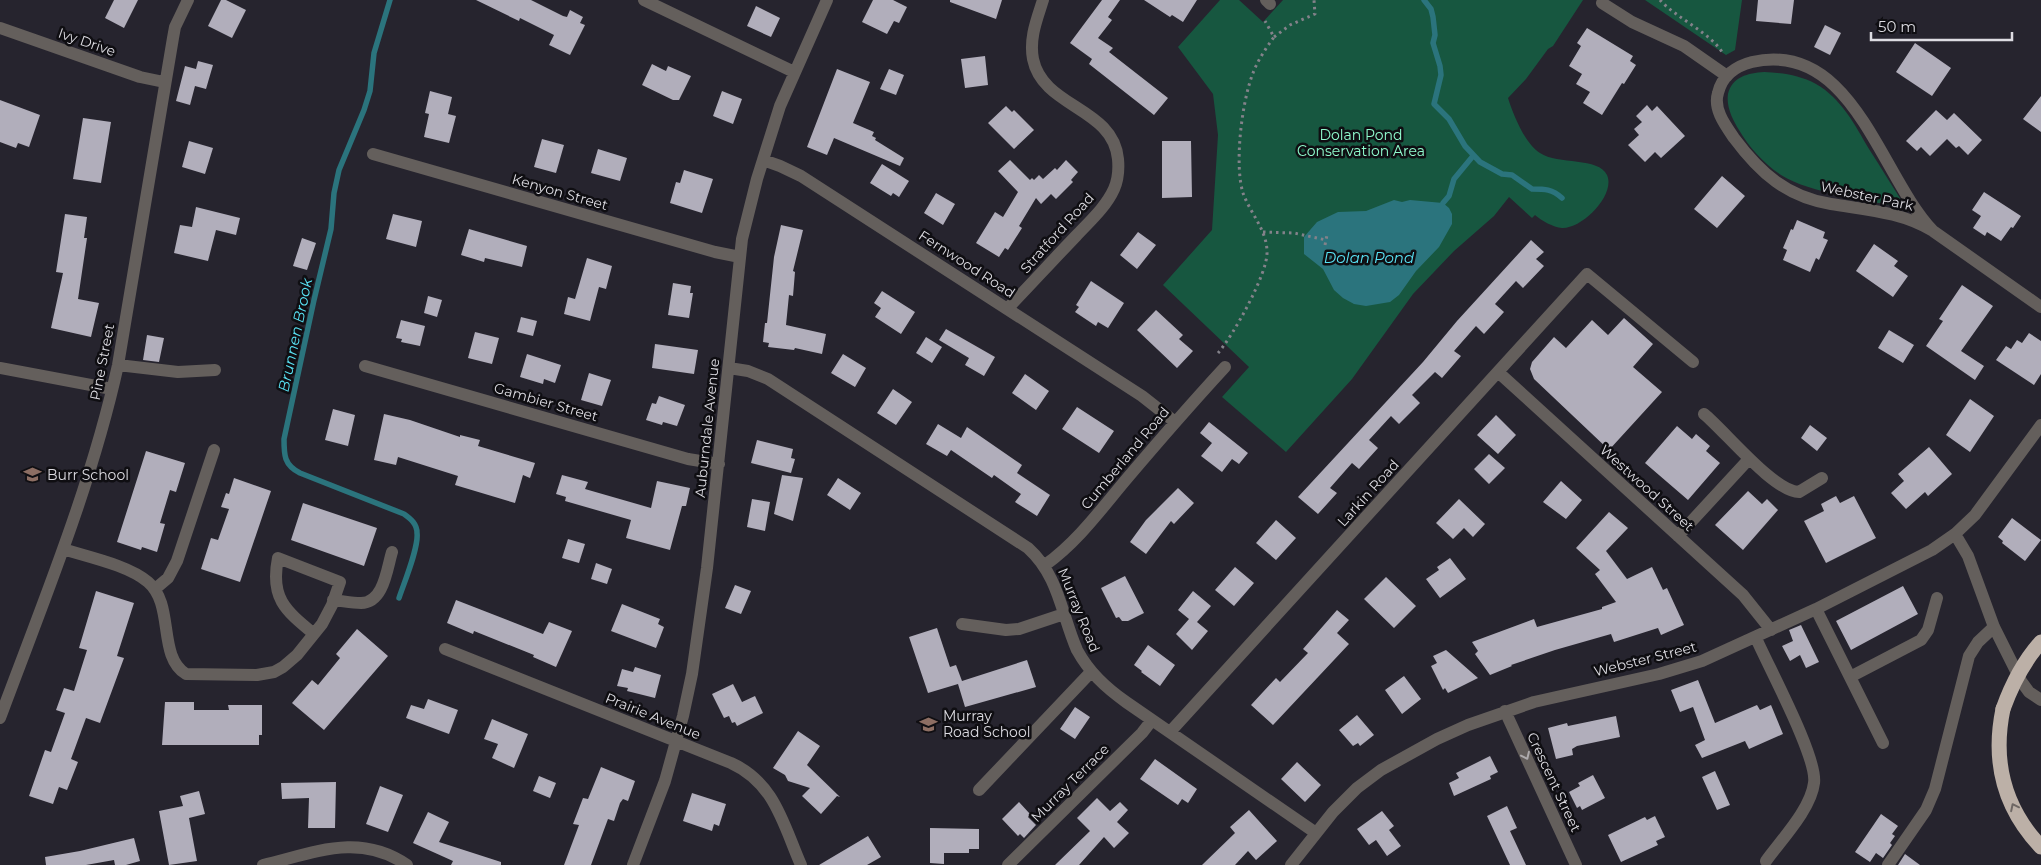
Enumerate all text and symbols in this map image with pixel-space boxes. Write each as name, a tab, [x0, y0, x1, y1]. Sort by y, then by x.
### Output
scale bar	[1871, 10, 2012, 42]
text: 50 m	[1878, 17, 1916, 36]
street label: Ivy Drive	[56, 24, 118, 60]
park label: Dolan Pond Conservation Area	[1297, 126, 1425, 160]
street label: Kenyon Street	[510, 170, 610, 214]
street label: Webster Park	[1819, 177, 1916, 215]
street label: Stratford Road	[1016, 189, 1098, 277]
street label: Fernwood Road	[915, 226, 1019, 302]
water label: Dolan Pond	[1324, 248, 1415, 267]
water label: Brunnen Brook	[274, 275, 317, 394]
street label: Pine Street	[86, 322, 118, 402]
street label: Auburndale Avenue	[691, 358, 723, 498]
street label: Gambier Street	[492, 379, 600, 426]
street label: Cumberland Road	[1077, 403, 1173, 513]
street label: Westwood Street	[1596, 441, 1698, 535]
street label: Larkin Road	[1333, 456, 1403, 530]
school or university icon: Burr School	[23, 465, 43, 485]
place label: Burr School	[47, 466, 129, 484]
street label: Murray Road	[1054, 565, 1104, 655]
street label: Webster Street	[1592, 637, 1698, 680]
street label: Prairie Avenue	[603, 689, 703, 743]
place label: Murray Road School	[943, 707, 1030, 741]
school or university icon: Murray Road School	[919, 714, 939, 734]
street label: Crescent Street	[1523, 729, 1585, 835]
street label: Murray Terrace	[1027, 740, 1113, 826]
one-way arrow	[1519, 751, 1530, 760]
one-way arrow	[2009, 803, 2020, 812]

